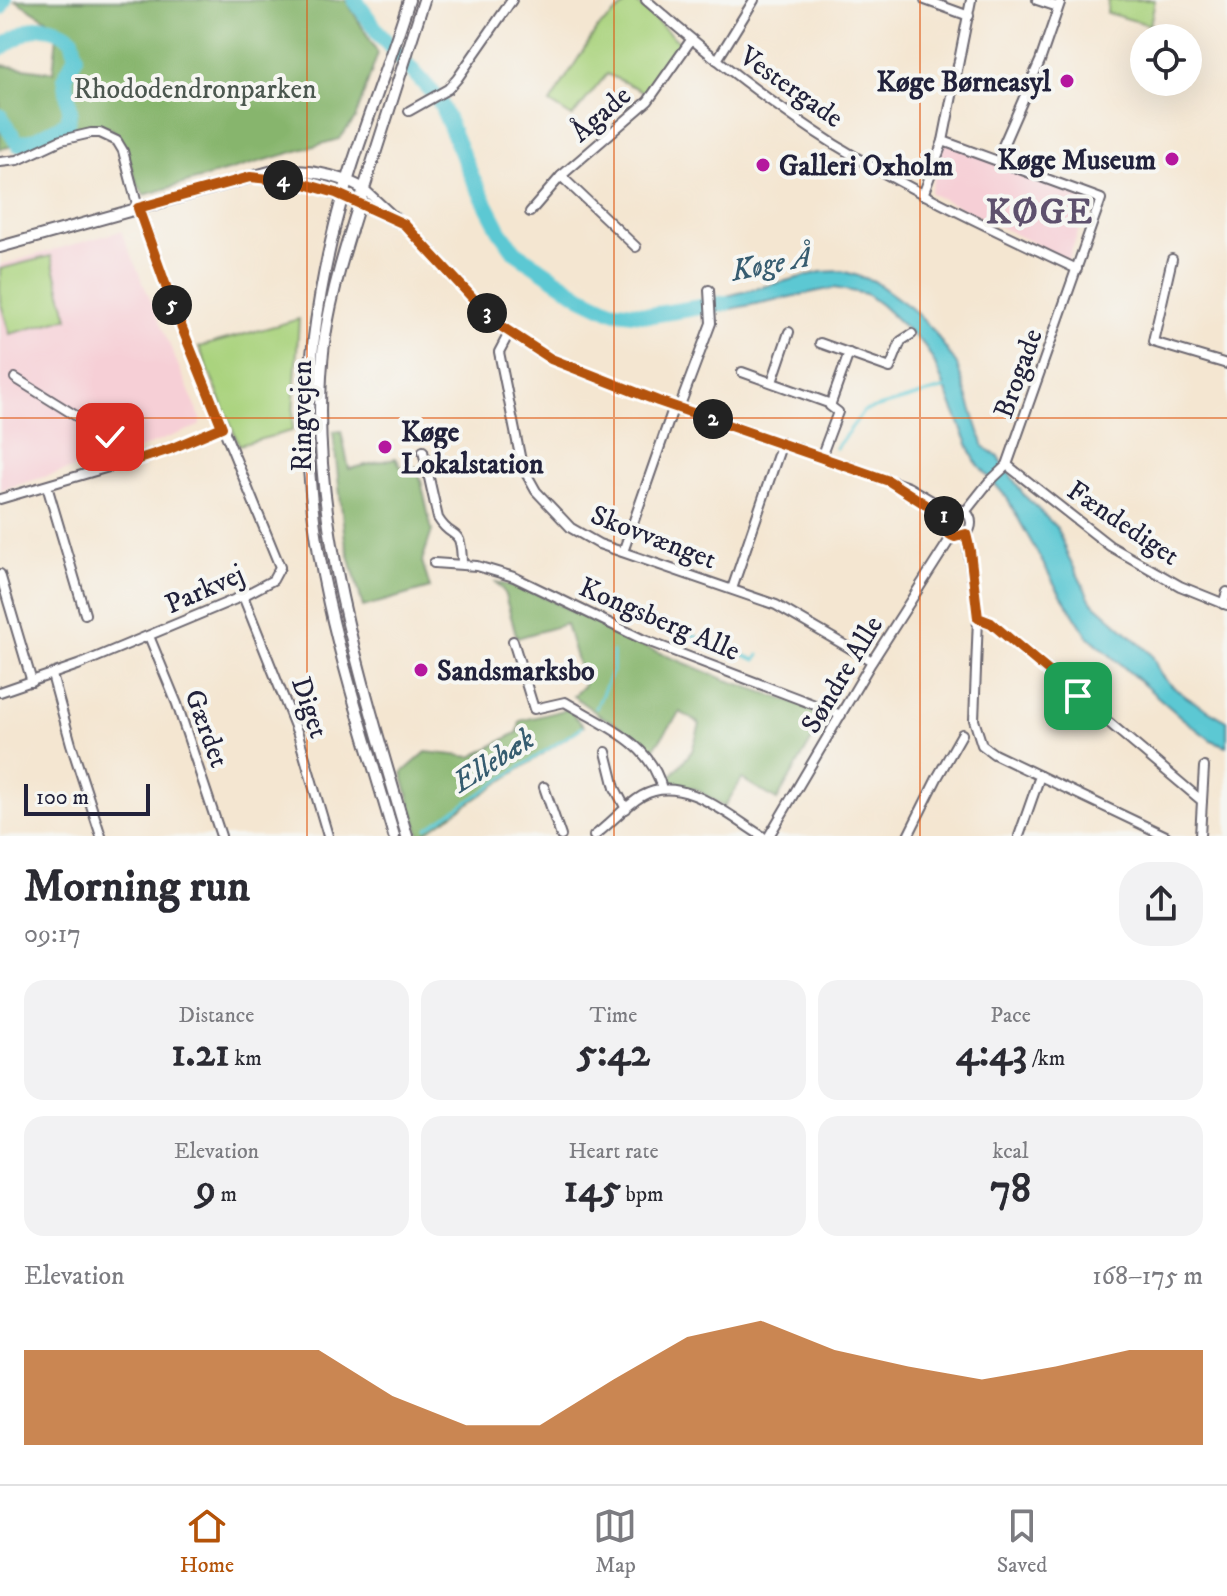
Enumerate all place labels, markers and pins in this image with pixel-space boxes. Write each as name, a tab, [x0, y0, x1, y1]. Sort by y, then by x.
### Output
place label: Køge Børneasyl	[877, 65, 1052, 100]
marker: Køge Børneasyl	[1058, 72, 1076, 90]
place label: Køge Museum	[998, 143, 1156, 178]
place label: Galleri Oxholm	[779, 149, 954, 184]
marker: Køge Museum	[1163, 150, 1181, 168]
marker: Galleri Oxholm	[754, 156, 772, 174]
pin: 4	[263, 160, 303, 200]
pin: 5	[152, 285, 192, 325]
pin: 3	[467, 293, 507, 333]
pin: 2	[693, 399, 733, 439]
pin	[76, 403, 144, 471]
place label: Køge Lokalstation	[401, 415, 544, 482]
marker: Køge Lokalstation	[376, 438, 394, 456]
pin: 1	[924, 496, 964, 536]
place label: Sandsmarksbo	[437, 654, 595, 689]
marker: Sandsmarksbo	[412, 661, 430, 679]
pin	[1044, 662, 1112, 730]

